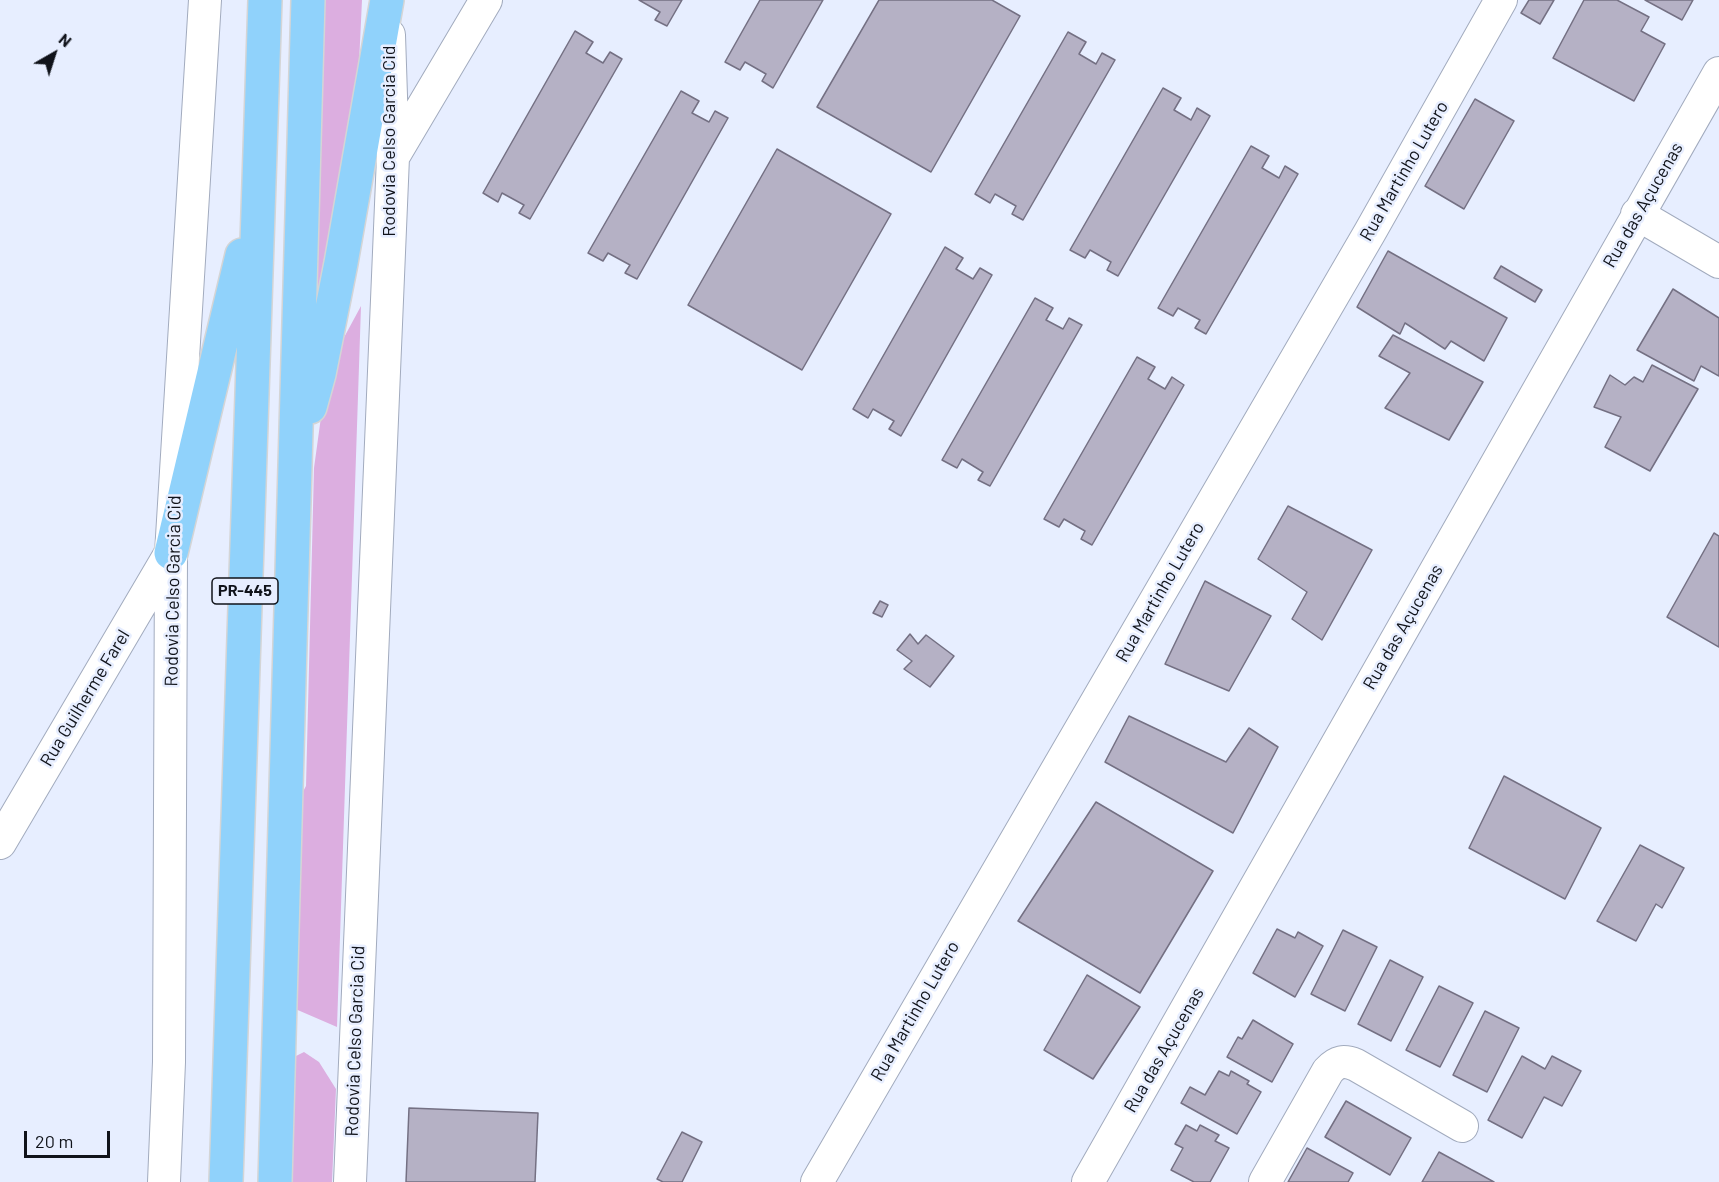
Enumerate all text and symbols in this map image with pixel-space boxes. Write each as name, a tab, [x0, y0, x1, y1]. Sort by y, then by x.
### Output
north arrow	[24, 24, 84, 84]
text: N	[56, 29, 76, 50]
street label: Rodovia Celso Garcia Cid	[378, 45, 400, 237]
street label: Rua Martinho Lutero	[1355, 97, 1453, 245]
street label: Rua das Açucenas	[1598, 139, 1688, 271]
street label: Rodovia Celso Garcia Cid	[161, 495, 185, 687]
street label: Rua Martinho Lutero	[1111, 518, 1209, 666]
street label: Rua das Açucenas	[1358, 561, 1448, 693]
road number: PR-445	[212, 578, 278, 604]
street label: Rua Guilherme Farel	[36, 626, 134, 770]
street label: Rua Martinho Lutero	[866, 937, 964, 1085]
street label: Rodovia Celso Garcia Cid	[341, 945, 369, 1137]
street label: Rua das Açucenas	[1119, 984, 1209, 1116]
scale bar	[27, 1119, 112, 1157]
text: 20 m	[35, 1130, 73, 1152]

